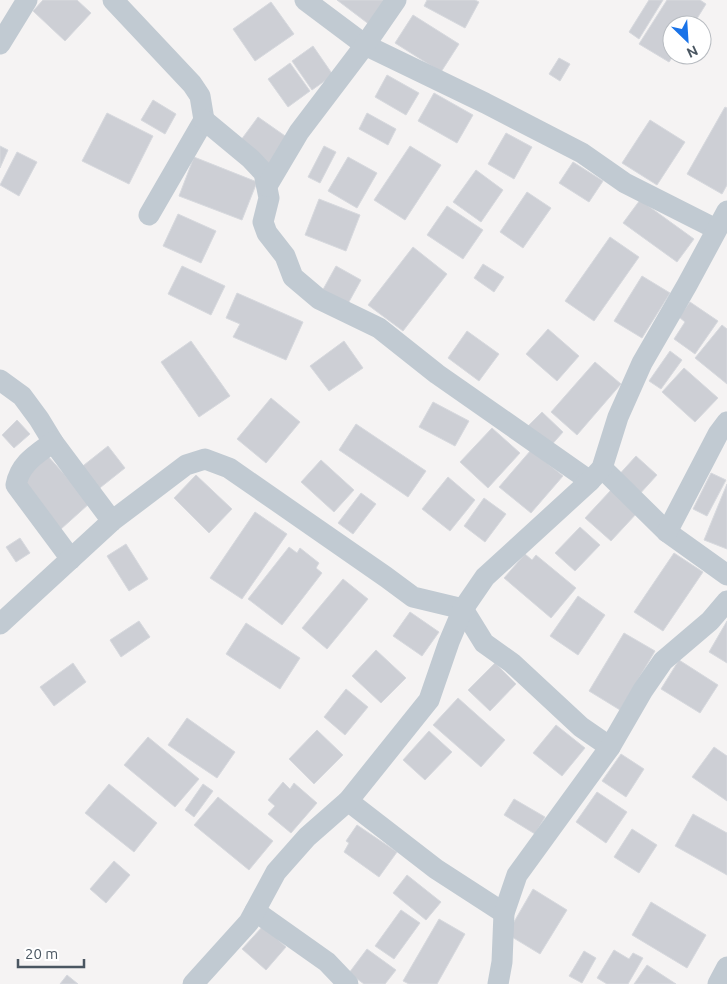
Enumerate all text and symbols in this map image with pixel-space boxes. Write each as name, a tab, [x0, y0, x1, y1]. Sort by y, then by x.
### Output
north arrow	[662, 15, 712, 65]
text: N	[684, 42, 701, 61]
scale bar	[18, 936, 84, 968]
text: 20 m	[25, 945, 58, 962]

